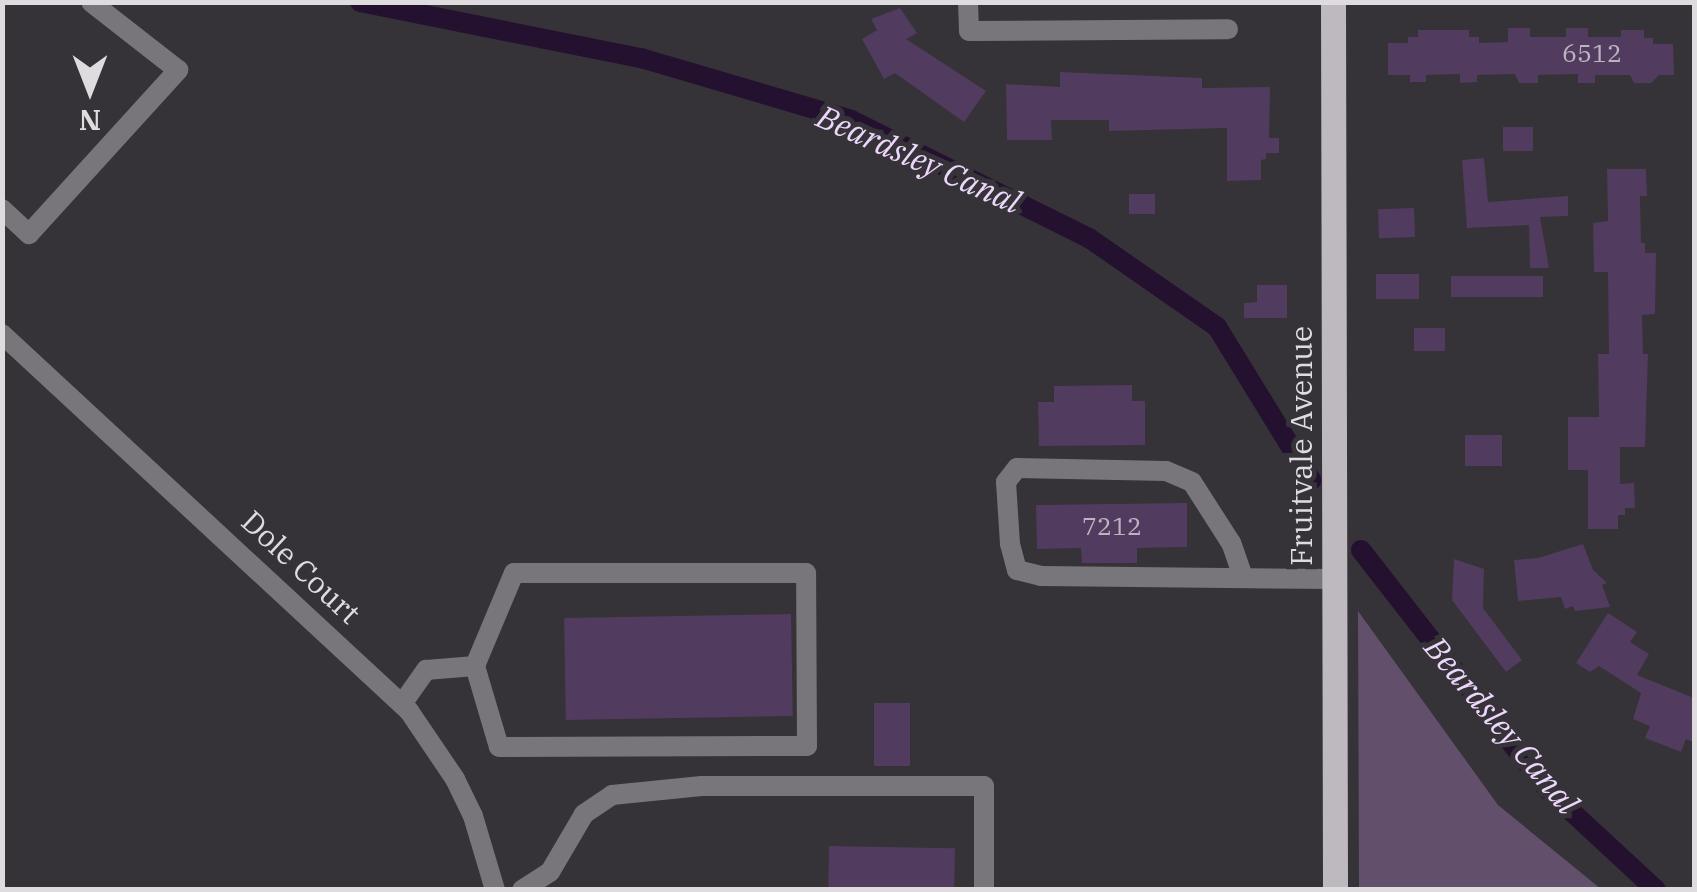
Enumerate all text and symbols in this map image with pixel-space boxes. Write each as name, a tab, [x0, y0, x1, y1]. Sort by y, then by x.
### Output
house number: 6512	[1562, 38, 1622, 68]
north arrow	[40, 40, 140, 140]
water label: Beardsley Canal	[811, 97, 1027, 221]
text: N	[79, 102, 101, 139]
street label: Fruitvale Avenue	[1283, 326, 1319, 566]
street label: Dole Court	[234, 503, 368, 631]
house number: 7212	[1082, 511, 1142, 541]
water label: Beardsley Canal	[1417, 629, 1587, 821]

